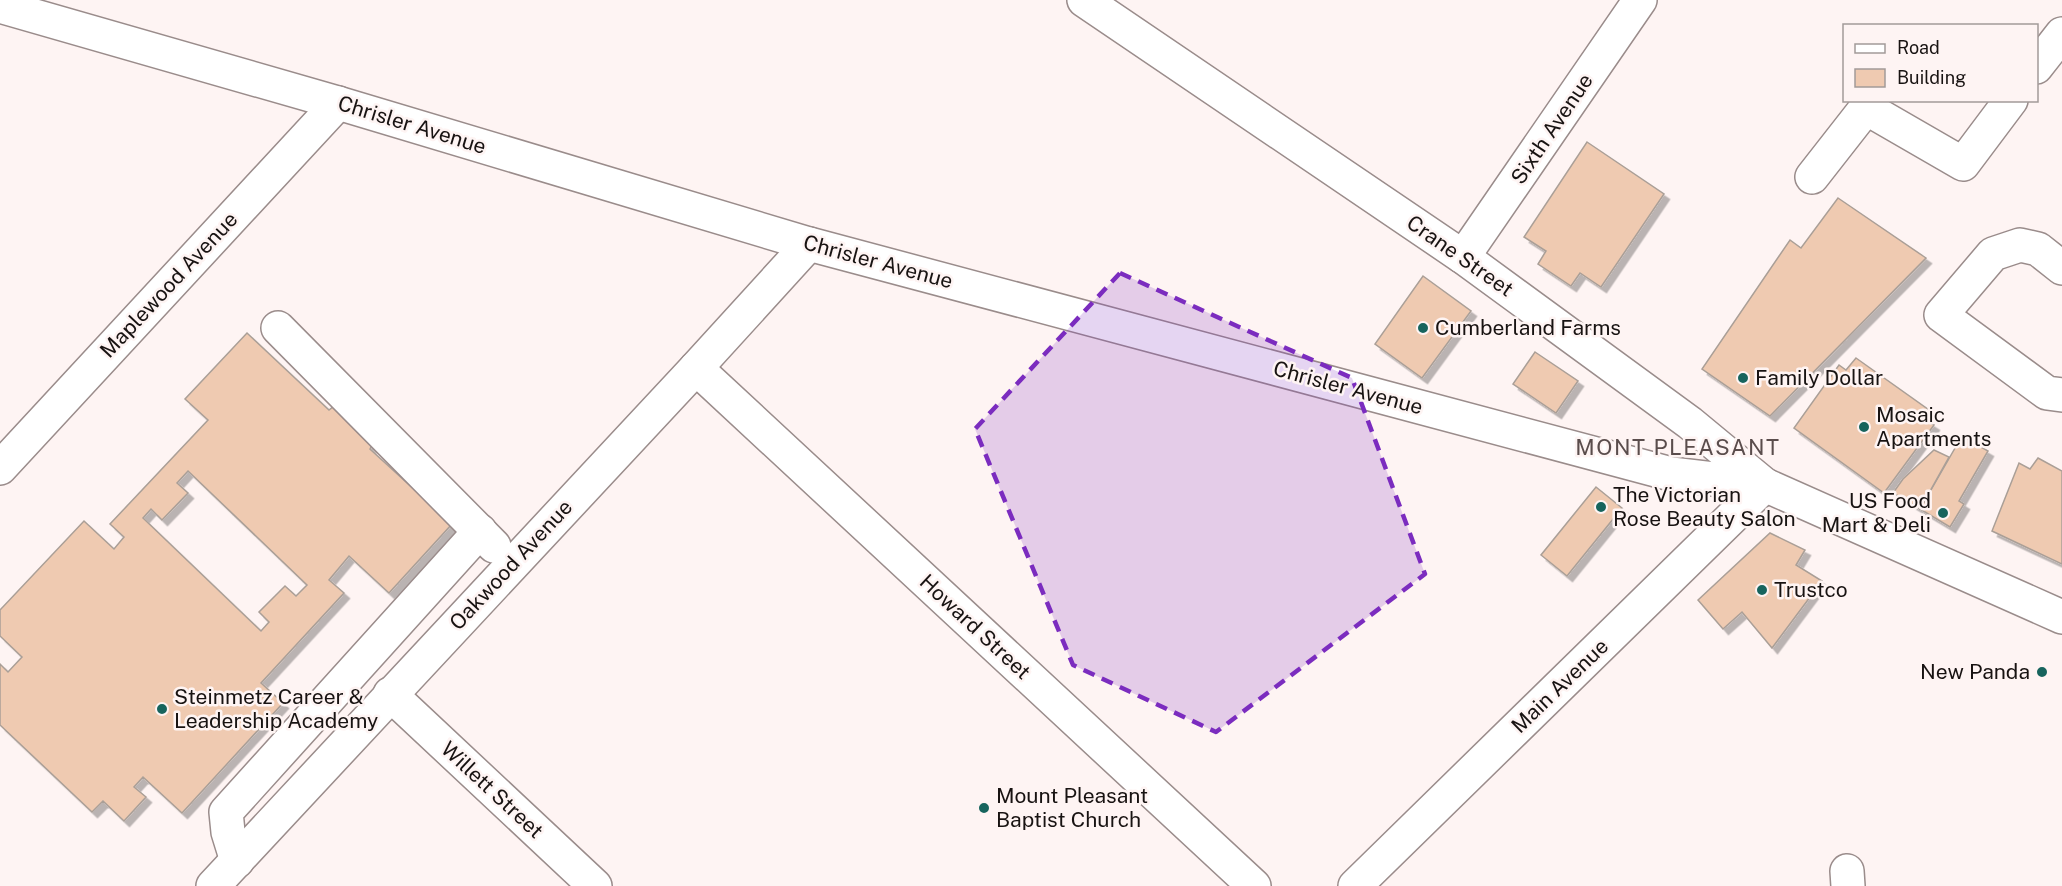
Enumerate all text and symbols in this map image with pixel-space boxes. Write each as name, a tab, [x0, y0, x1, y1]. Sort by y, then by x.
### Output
legend	[1843, 24, 2038, 102]
text: Road	[1897, 37, 1940, 58]
text: Building	[1897, 67, 1966, 88]
street label: Sixth Avenue	[1505, 69, 1598, 189]
street label: Chrisler Avenue	[335, 90, 489, 159]
street label: Maplewood Avenue	[95, 207, 243, 363]
street label: Crane Street	[1402, 210, 1518, 301]
street label: Chrisler Avenue	[801, 230, 956, 293]
place label: Cumberland Farms	[1435, 315, 1621, 340]
marker: Cumberland Farms	[1416, 321, 1430, 335]
street label: Chrisler Avenue	[1271, 356, 1426, 419]
place label: Family Dollar	[1755, 365, 1883, 390]
marker: Family Dollar	[1736, 371, 1750, 385]
place label: Mosaic Apartments	[1876, 402, 1991, 451]
marker: Mosaic Apartments	[1857, 420, 1871, 434]
district label: MONT PLEASANT	[1575, 434, 1781, 460]
place label: The Victorian Rose Beauty Salon	[1613, 482, 1796, 531]
place label: US Food Mart & Deli	[1822, 488, 1931, 537]
street label: Oakwood Avenue	[444, 494, 577, 635]
marker: The Victorian Rose Beauty Salon	[1594, 500, 1608, 514]
marker: US Food Mart & Deli	[1936, 506, 1950, 520]
street label: Howard Street	[915, 569, 1036, 684]
place label: Trustco	[1774, 577, 1848, 602]
marker: Trustco	[1755, 583, 1769, 597]
street label: Main Avenue	[1506, 633, 1613, 738]
place label: New Panda	[1920, 659, 2030, 684]
marker: New Panda	[2035, 665, 2049, 679]
place label: Steinmetz Career & Leadership Academy	[174, 684, 378, 733]
marker: Steinmetz Career & Leadership Academy	[155, 702, 169, 716]
street label: Willett Street	[436, 736, 549, 843]
place label: Mount Pleasant Baptist Church	[996, 783, 1148, 832]
marker: Mount Pleasant Baptist Church	[977, 801, 991, 815]

